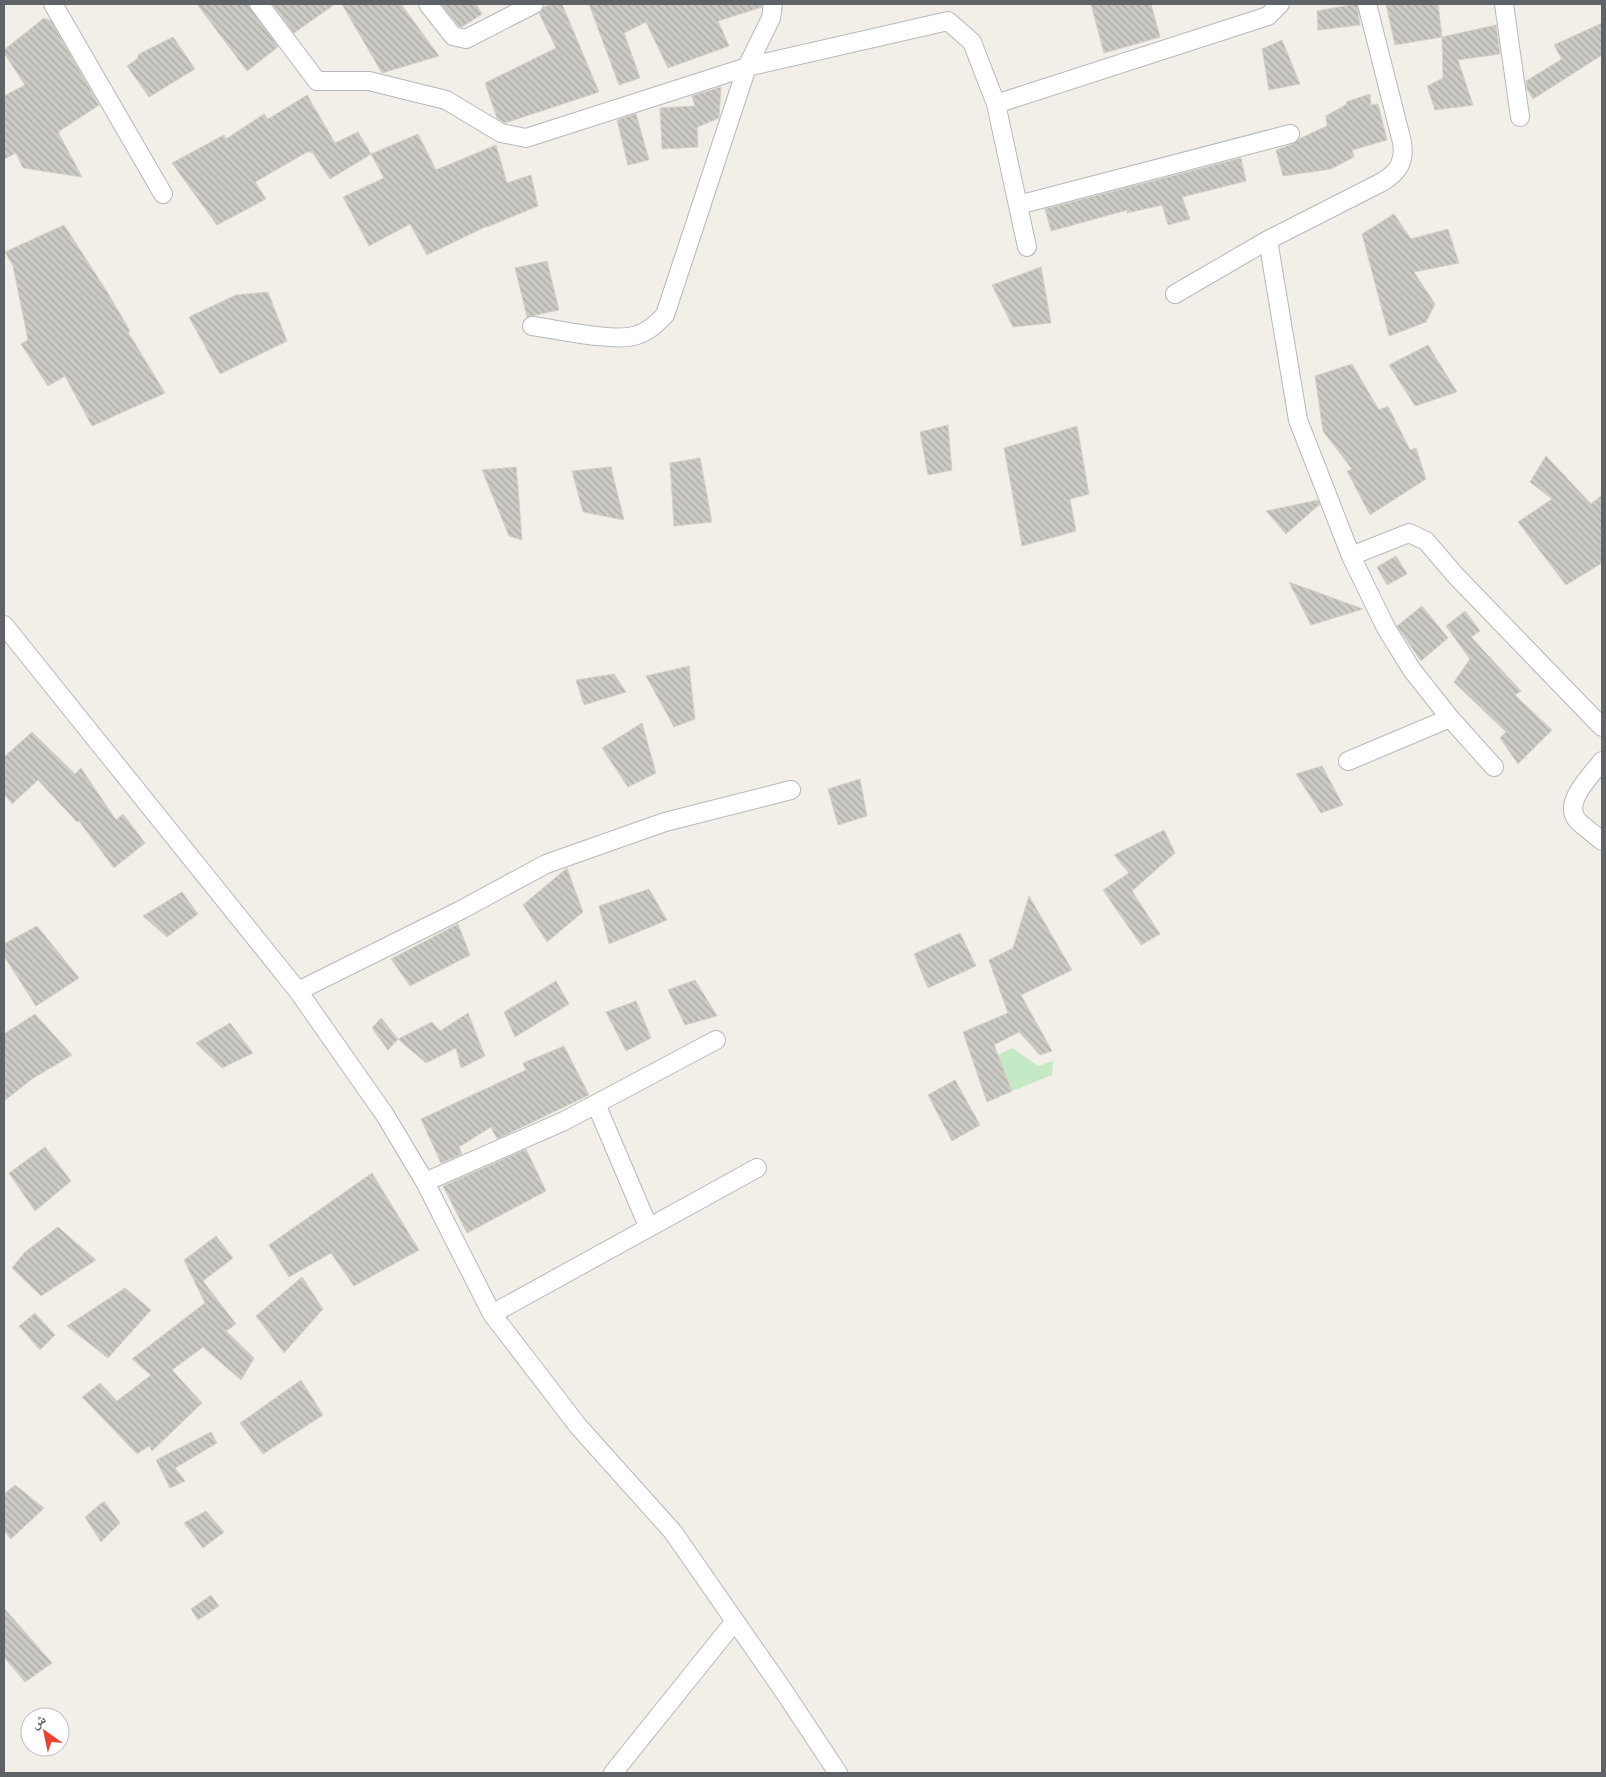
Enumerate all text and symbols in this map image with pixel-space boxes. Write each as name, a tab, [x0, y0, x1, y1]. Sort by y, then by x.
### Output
north arrow	[20, 1707, 70, 1757]
text: ش	[27, 1709, 49, 1733]

